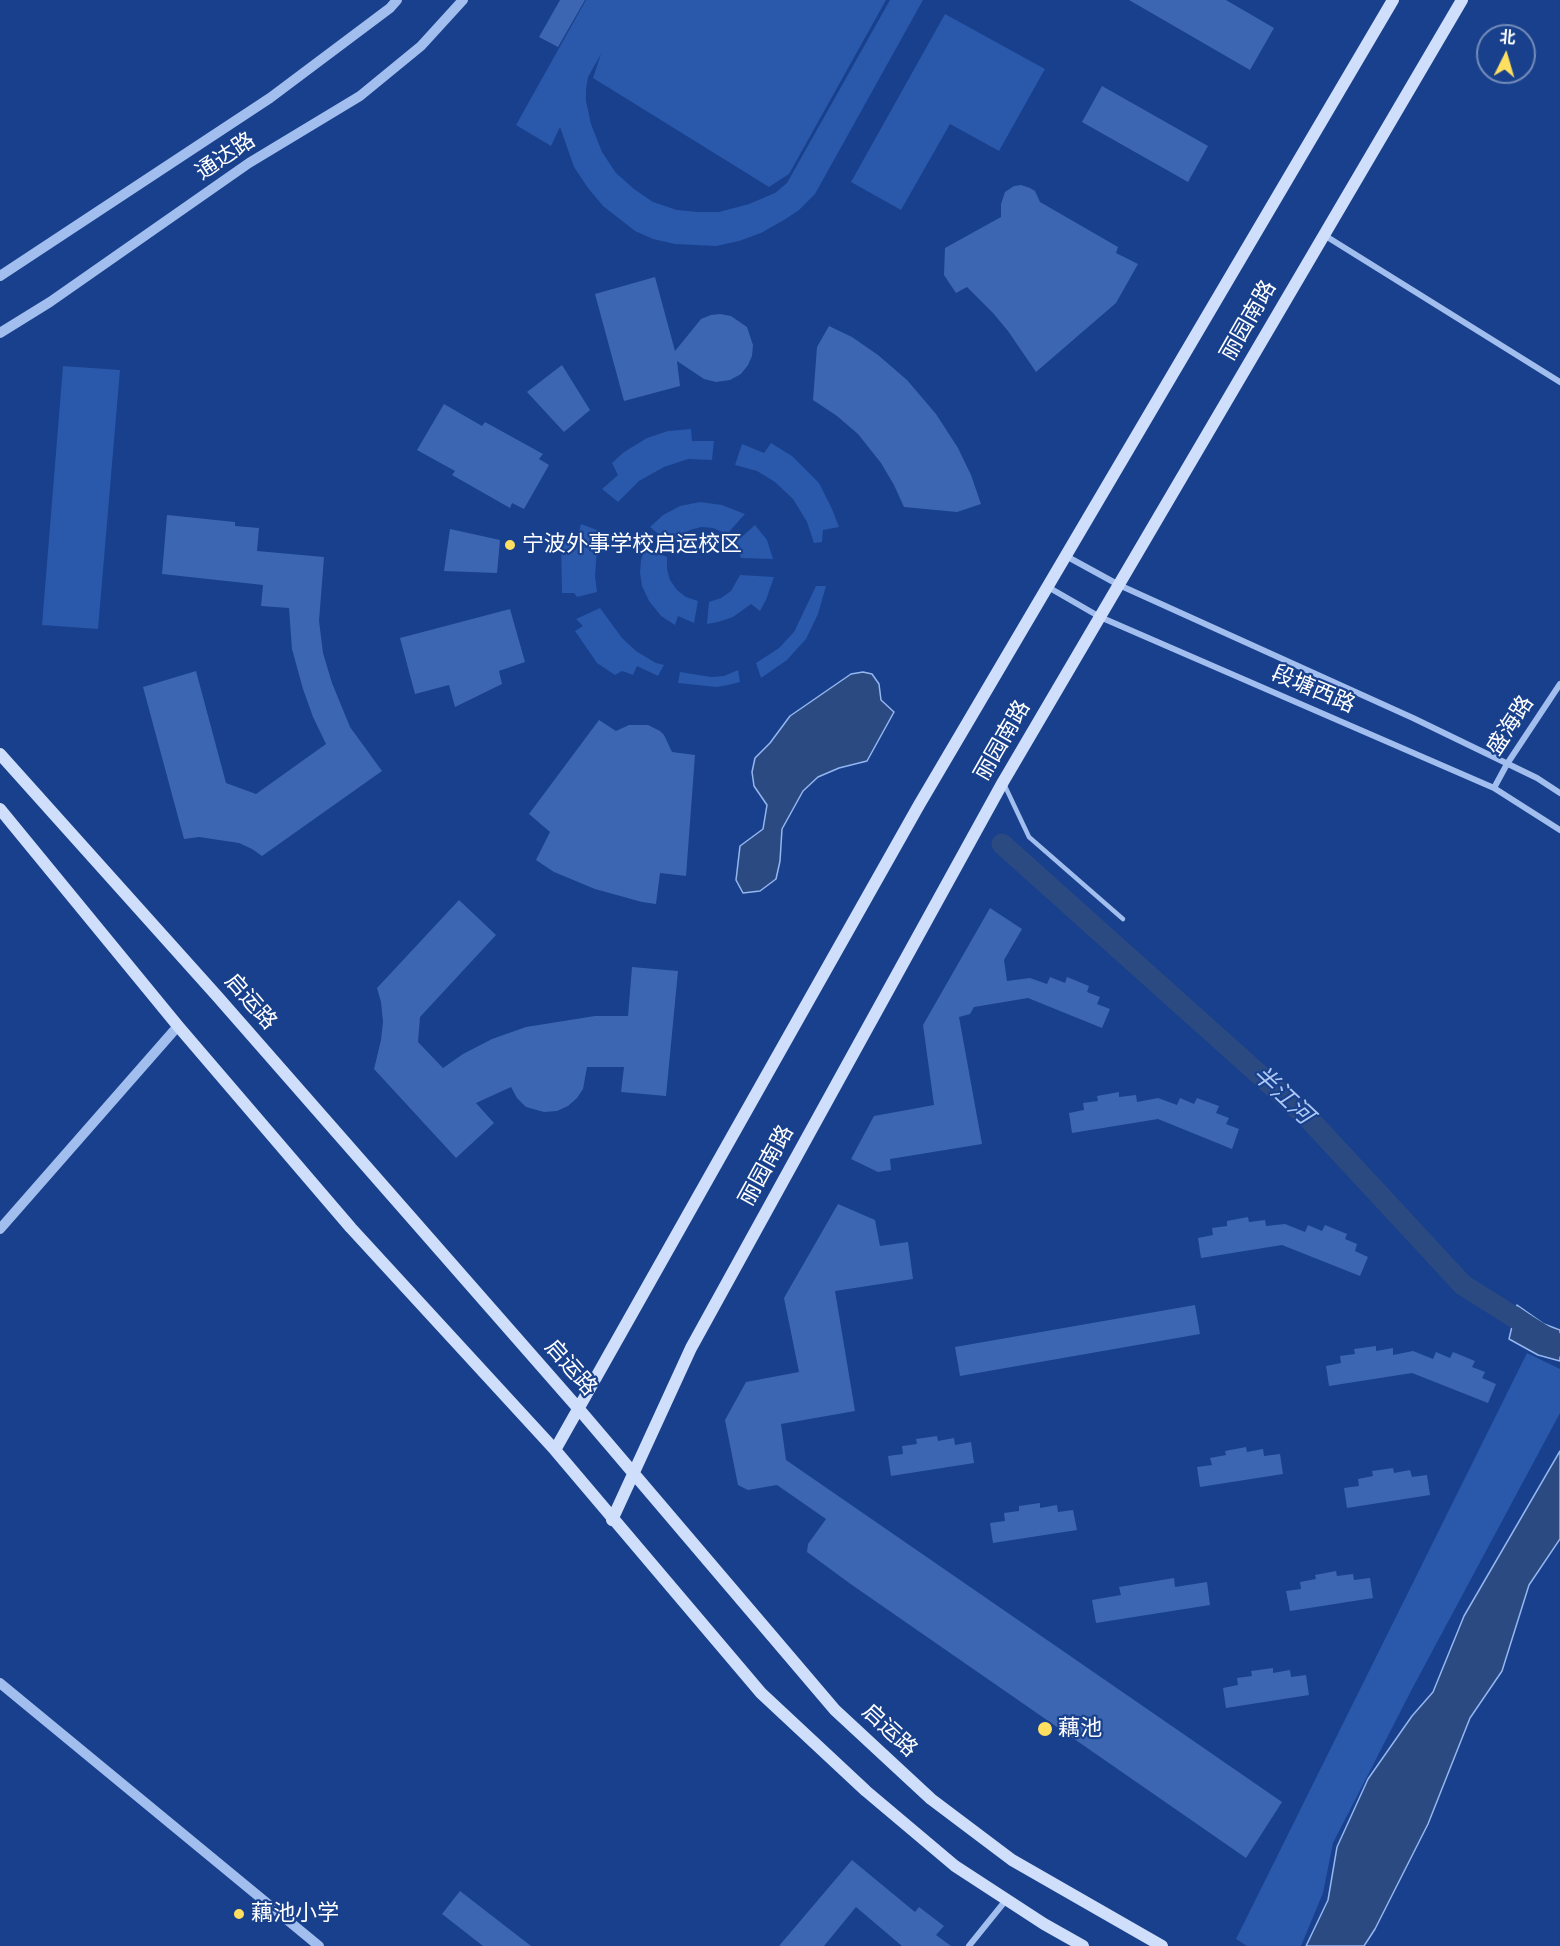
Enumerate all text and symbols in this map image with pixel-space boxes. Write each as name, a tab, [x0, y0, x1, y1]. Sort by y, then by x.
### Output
north arrow	[1476, 24, 1536, 84]
text: 北	[1499, 27, 1516, 49]
street label: 通达路	[191, 128, 261, 186]
street label: 丽园南路	[1216, 276, 1282, 366]
place label: 宁波外事学校启运校区	[522, 532, 742, 558]
marker: 宁波外事学校启运校区	[503, 538, 517, 552]
street label: 段塘西路	[1267, 661, 1359, 719]
street label: 盛海路	[1482, 691, 1540, 761]
street label: 丽园南路	[970, 696, 1036, 786]
street label: 启运路	[218, 968, 282, 1036]
water label: 半江河	[1246, 1061, 1318, 1131]
street label: 丽园南路	[734, 1121, 800, 1211]
street label: 启运路	[538, 1334, 602, 1402]
street label: 启运路	[856, 1699, 922, 1763]
place label: 藕池	[1058, 1716, 1102, 1742]
marker: 藕池	[1036, 1720, 1054, 1738]
place label: 藕池小学	[251, 1901, 339, 1927]
marker: 藕池小学	[232, 1907, 246, 1921]

